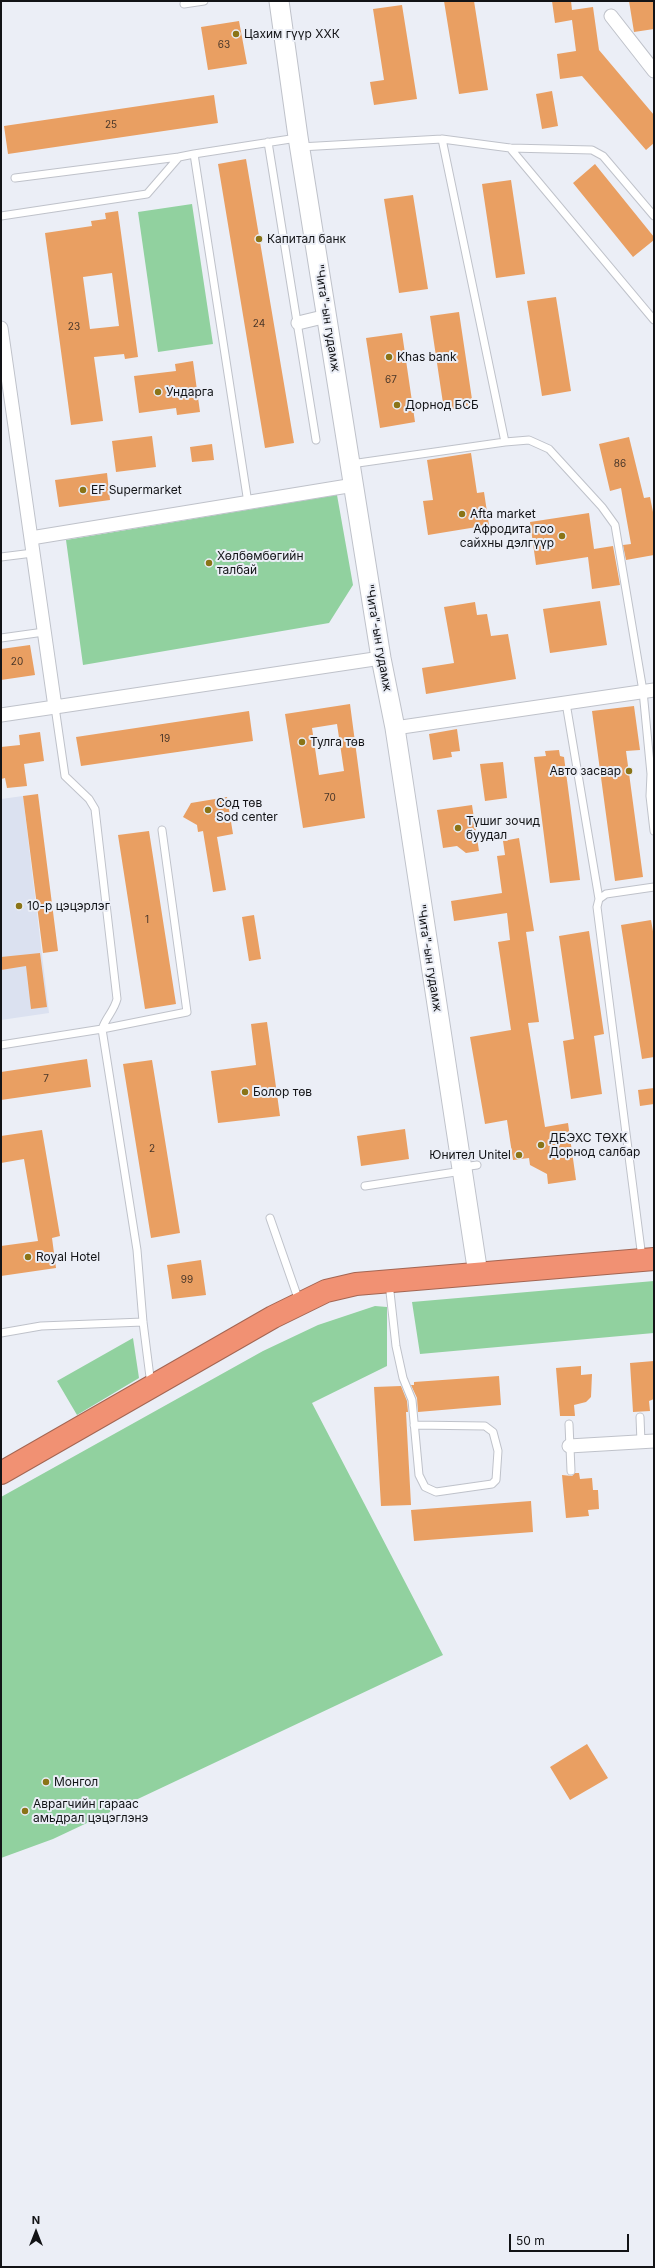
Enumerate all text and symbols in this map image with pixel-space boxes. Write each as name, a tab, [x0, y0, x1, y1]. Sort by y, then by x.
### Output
place label: Цахим гүүр ХХК	[244, 27, 340, 41]
marker: Цахим гүүр ХХК	[231, 29, 241, 39]
house number: 63	[218, 39, 230, 51]
house number: 25	[105, 119, 117, 131]
place label: Капитал банк	[267, 232, 346, 246]
marker: Капитал банк	[254, 234, 264, 244]
street label: "Чита"-ын гудамж	[311, 263, 343, 373]
house number: 24	[253, 318, 265, 330]
house number: 23	[68, 321, 80, 333]
place label: Khas bank	[397, 350, 456, 364]
marker: Khas bank	[384, 352, 394, 362]
house number: 67	[385, 374, 397, 386]
place label: Ундарга	[166, 385, 214, 399]
marker: Ундарга	[153, 387, 163, 397]
place label: Дорнод БСБ	[405, 398, 479, 412]
marker: Дорнод БСБ	[392, 400, 402, 410]
house number: 86	[614, 458, 626, 470]
place label: EF Supermarket	[91, 483, 182, 497]
marker: EF Supermarket	[78, 485, 88, 495]
place label: Afta market	[470, 507, 536, 521]
marker: Afta market	[457, 509, 467, 519]
place label: Афродита гоо сайхны дэлгүүр	[460, 522, 554, 550]
marker: Афродита гоо сайхны дэлгүүр	[557, 531, 567, 541]
place label: Хөлбөмбөгийн талбай	[217, 549, 303, 577]
marker: Хөлбөмбөгийн талбай	[204, 558, 214, 568]
street label: "Чита"-ын гудамж	[361, 583, 395, 693]
house number: 20	[11, 656, 23, 668]
house number: 19	[160, 733, 170, 745]
place label: Тулга төв	[310, 735, 365, 749]
marker: Тулга төв	[297, 737, 307, 747]
place label: Авто засвар	[550, 764, 621, 778]
marker: Авто засвар	[624, 766, 634, 776]
house number: 70	[324, 792, 336, 804]
place label: Сод төв Sod center	[216, 796, 278, 824]
marker: Сод төв Sod center	[203, 805, 213, 815]
place label: Түшиг зочид буудал	[466, 814, 540, 842]
marker: Түшиг зочид буудал	[453, 823, 463, 833]
place label: 10-р цэцэрлэг	[27, 899, 110, 913]
marker: 10-р цэцэрлэг	[14, 901, 24, 911]
street label: "Чита"-ын гудамж	[413, 903, 445, 1013]
house number: 1	[145, 914, 149, 926]
house number: 7	[43, 1073, 49, 1085]
place label: Болор төв	[253, 1085, 312, 1099]
marker: Болор төв	[240, 1087, 250, 1097]
place label: ДБЭХС ТӨХК Дорнод салбар	[549, 1131, 640, 1159]
marker: ДБЭХС ТӨХК Дорнод салбар	[536, 1140, 546, 1150]
house number: 2	[149, 1143, 155, 1155]
place label: Юнител Unitel	[429, 1148, 511, 1162]
marker: Юнител Unitel	[514, 1150, 524, 1160]
place label: Royal Hotel	[36, 1250, 100, 1264]
marker: Royal Hotel	[23, 1252, 33, 1262]
house number: 99	[181, 1274, 193, 1286]
place label: Монгол	[54, 1775, 98, 1789]
marker: Монгол	[41, 1777, 51, 1787]
place label: Аврагчийн гараас амьдрал цэцэглэнэ	[33, 1797, 148, 1825]
marker: Аврагчийн гараас амьдрал цэцэглэнэ	[20, 1806, 30, 1816]
north arrow	[16, 2212, 56, 2252]
text: N	[32, 2213, 40, 2227]
scale bar	[511, 2226, 631, 2252]
text: 50 m	[516, 2233, 545, 2248]

